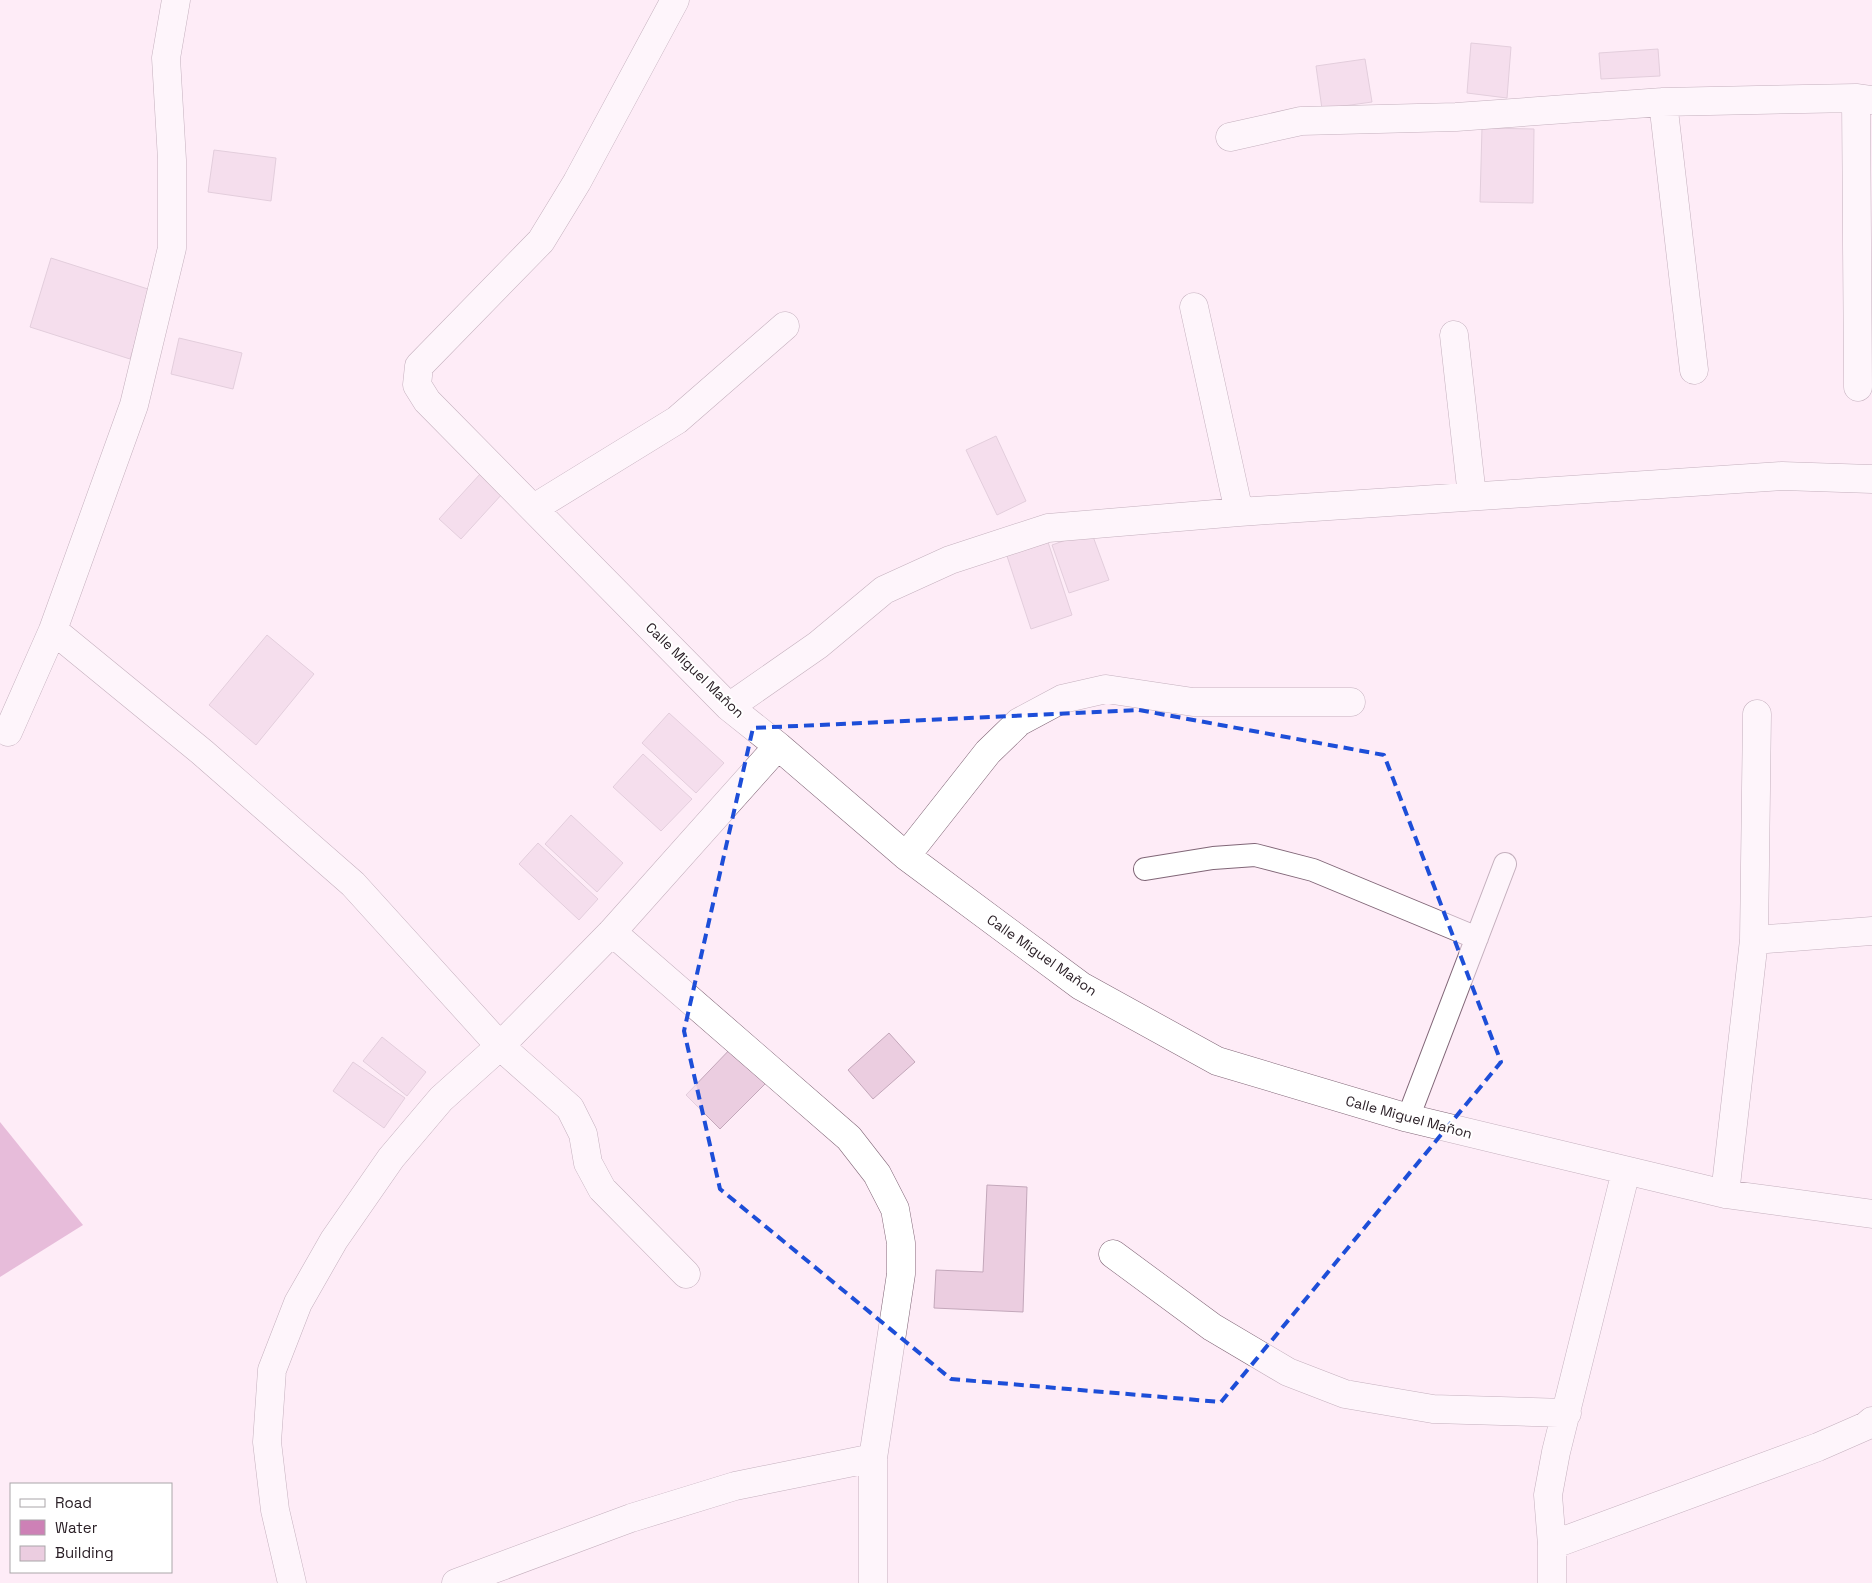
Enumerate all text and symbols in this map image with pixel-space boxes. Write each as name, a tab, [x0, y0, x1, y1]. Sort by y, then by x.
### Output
street label: Calle Miguel Mañon	[642, 618, 748, 722]
street label: Calle Miguel Mañon	[984, 910, 1100, 1000]
street label: Calle Miguel Mañon	[1344, 1091, 1474, 1143]
legend	[10, 1483, 172, 1573]
text: Road	[55, 1493, 92, 1512]
text: Water	[55, 1518, 98, 1537]
text: Building	[55, 1543, 114, 1562]

